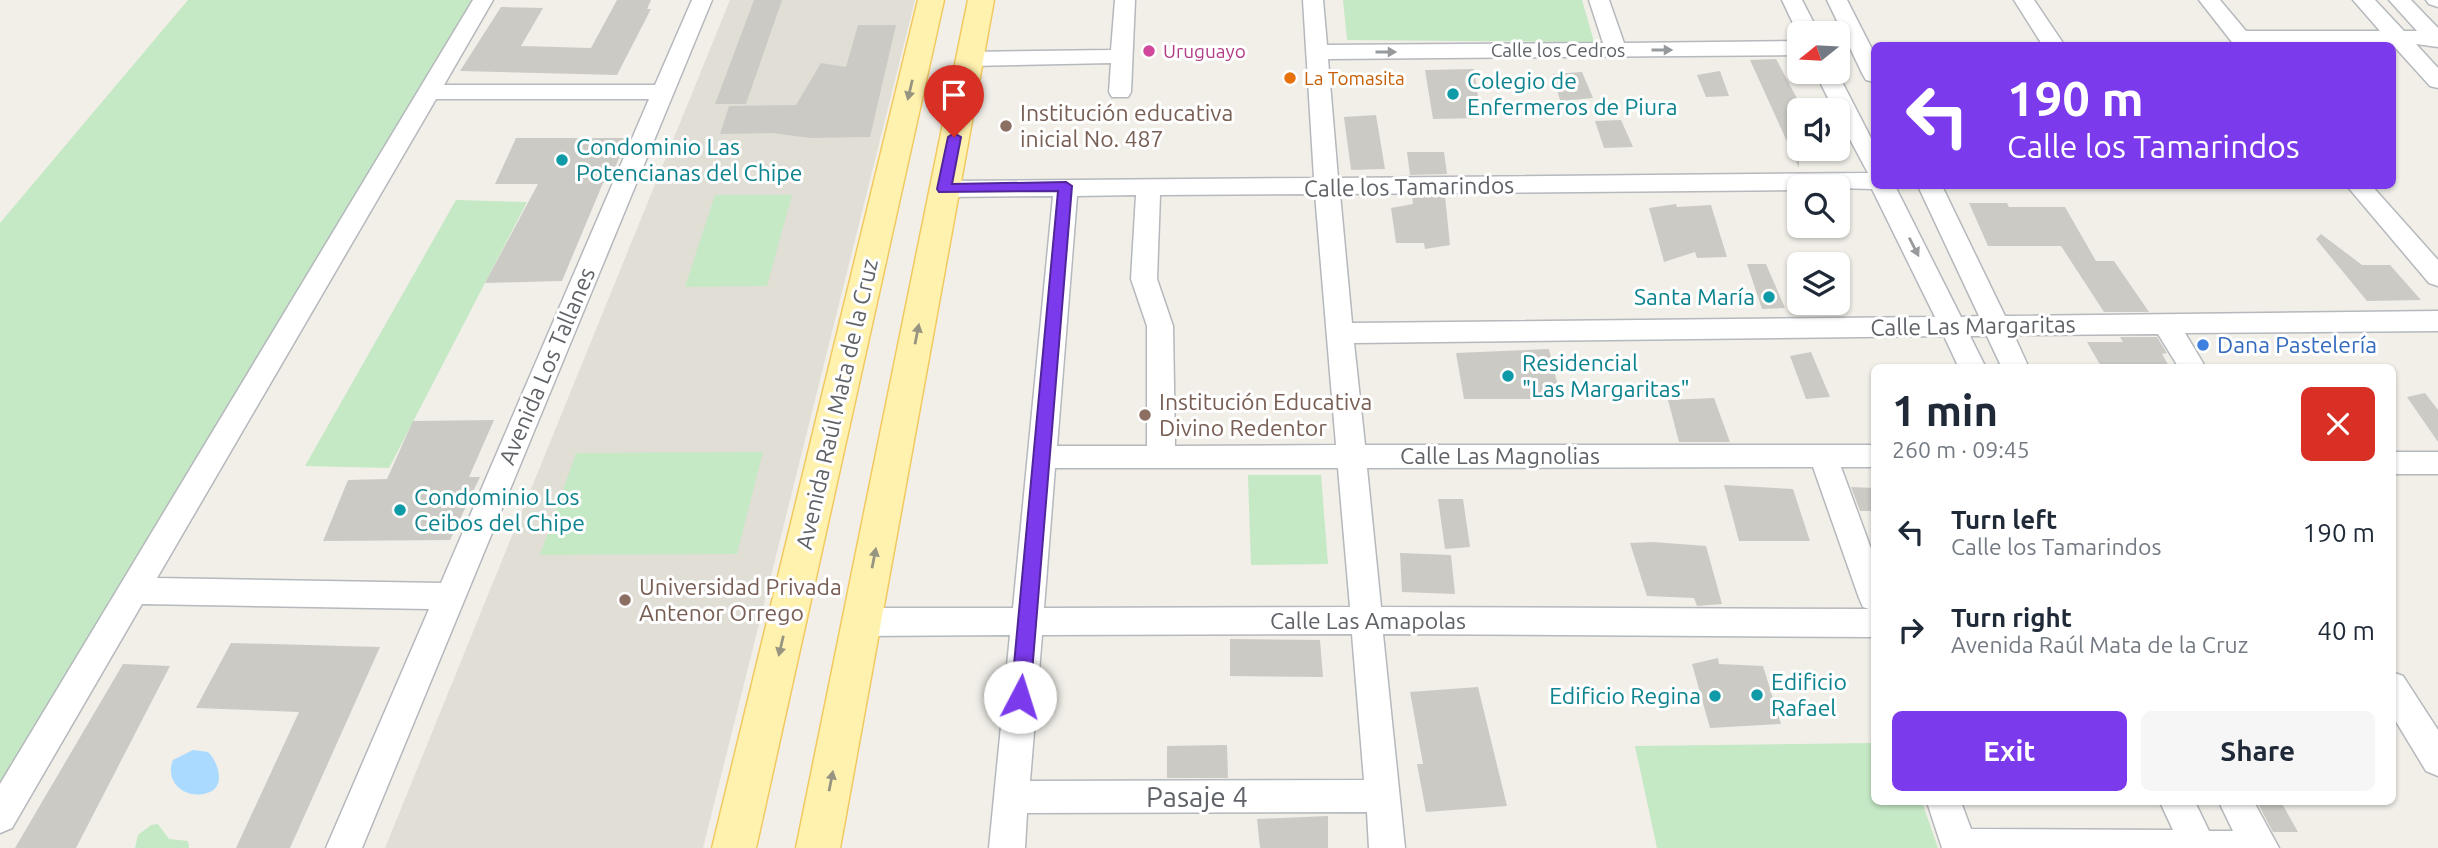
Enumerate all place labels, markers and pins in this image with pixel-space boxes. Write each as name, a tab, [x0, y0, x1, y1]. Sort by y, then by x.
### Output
place label: Uruguayo	[1163, 40, 1246, 62]
marker: Uruguayo	[1141, 43, 1157, 59]
pin	[924, 65, 984, 137]
place label: La Tomasita	[1304, 67, 1405, 89]
place label: Colegio de Enfermeros de Piura	[1467, 68, 1678, 119]
marker: La Tomasita	[1282, 70, 1298, 86]
marker: Colegio de Enfermeros de Piura	[1445, 86, 1461, 102]
place label: Institución educativa inicial No. 487	[1020, 100, 1233, 151]
marker: Institución educativa inicial No. 487	[998, 118, 1014, 134]
place label: Condominio Las Potencianas del Chipe	[576, 134, 803, 185]
marker: Condominio Las Potencianas del Chipe	[554, 152, 570, 168]
place label: Santa María	[1634, 284, 1755, 309]
marker: Santa María	[1761, 289, 1777, 305]
place label: Dana Pastelería	[2217, 332, 2377, 357]
marker: Dana Pastelería	[2195, 337, 2211, 353]
place label: Residencial "Las Margaritas"	[1522, 350, 1690, 401]
marker: Residencial "Las Margaritas"	[1500, 368, 1516, 384]
place label: Institución Educativa Divino Redentor	[1159, 389, 1372, 440]
marker: Institución Educativa Divino Redentor	[1137, 407, 1153, 423]
place label: Condominio Los Ceibos del Chipe	[414, 484, 585, 535]
marker: Condominio Los Ceibos del Chipe	[392, 502, 408, 518]
place label: Universidad Privada Antenor Orrego	[639, 574, 842, 625]
marker: Universidad Privada Antenor Orrego	[617, 592, 633, 608]
place label: Edificio Rafael	[1771, 669, 1847, 720]
place label: Edificio Regina	[1549, 683, 1701, 708]
marker: Edificio Rafael	[1749, 687, 1765, 703]
marker: Edificio Regina	[1707, 688, 1723, 704]

